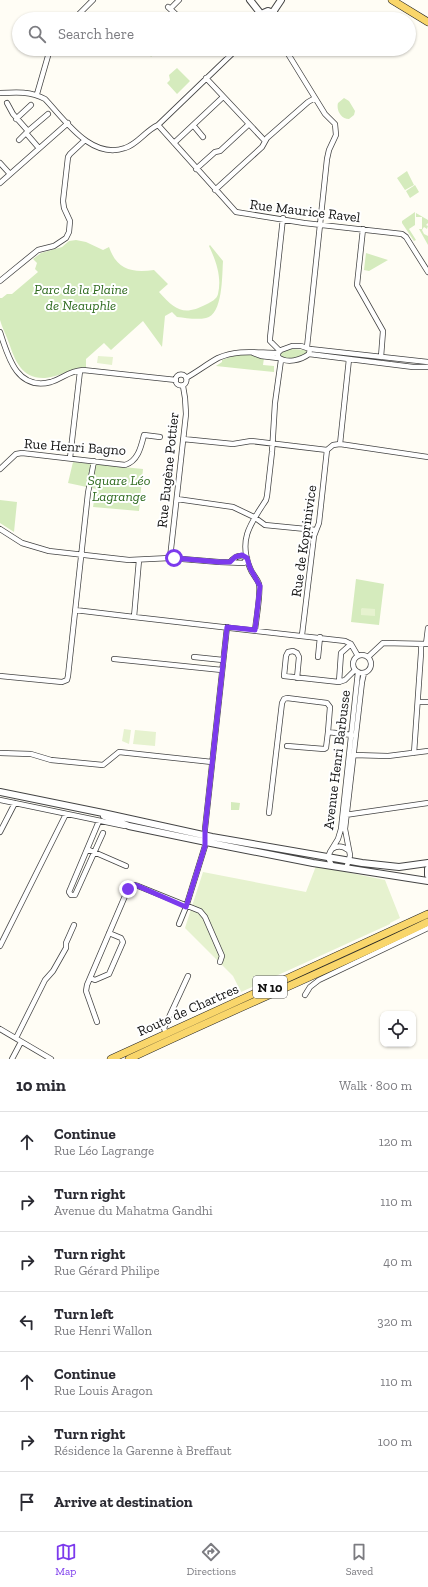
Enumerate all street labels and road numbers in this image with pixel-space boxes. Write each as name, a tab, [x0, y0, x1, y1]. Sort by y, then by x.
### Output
street label: Rue Maurice Ravel	[249, 196, 362, 226]
street label: Rue Eugène Pottier	[153, 411, 183, 529]
street label: Rue Henri Bagno	[23, 435, 127, 459]
street label: Rue de Koprinivice	[288, 483, 320, 598]
street label: Avenue Henri Barbusse	[320, 689, 354, 831]
road number: N 10	[253, 976, 287, 998]
street label: Route de Chartres	[135, 980, 241, 1040]

